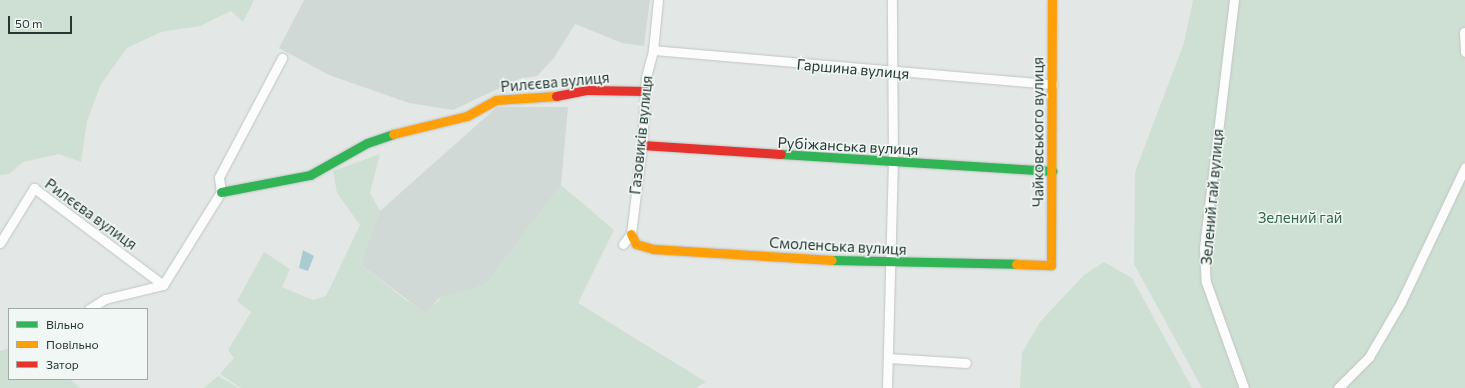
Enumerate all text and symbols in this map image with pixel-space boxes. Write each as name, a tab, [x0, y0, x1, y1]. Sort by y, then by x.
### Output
scale bar	[10, 8, 74, 34]
text: 50 m	[15, 16, 43, 30]
street label: Гаршина вулиця	[796, 55, 910, 83]
street label: Чайковського вулиця	[1029, 57, 1047, 207]
street label: Рилєєва вулиця	[500, 68, 610, 96]
street label: Газовиків вулиця	[626, 75, 656, 195]
street label: Зелений гай вулиця	[1197, 128, 1227, 266]
street label: Рубіжанська вулиця	[777, 133, 919, 159]
street label: Рилєєва вулиця	[41, 175, 141, 253]
park label: Зелений гай	[1258, 209, 1342, 227]
street label: Смоленська вулиця	[769, 233, 907, 259]
legend	[8, 308, 148, 380]
text: Вільно	[46, 317, 84, 331]
text: Повільно	[46, 337, 99, 351]
text: Затор	[46, 357, 79, 371]

